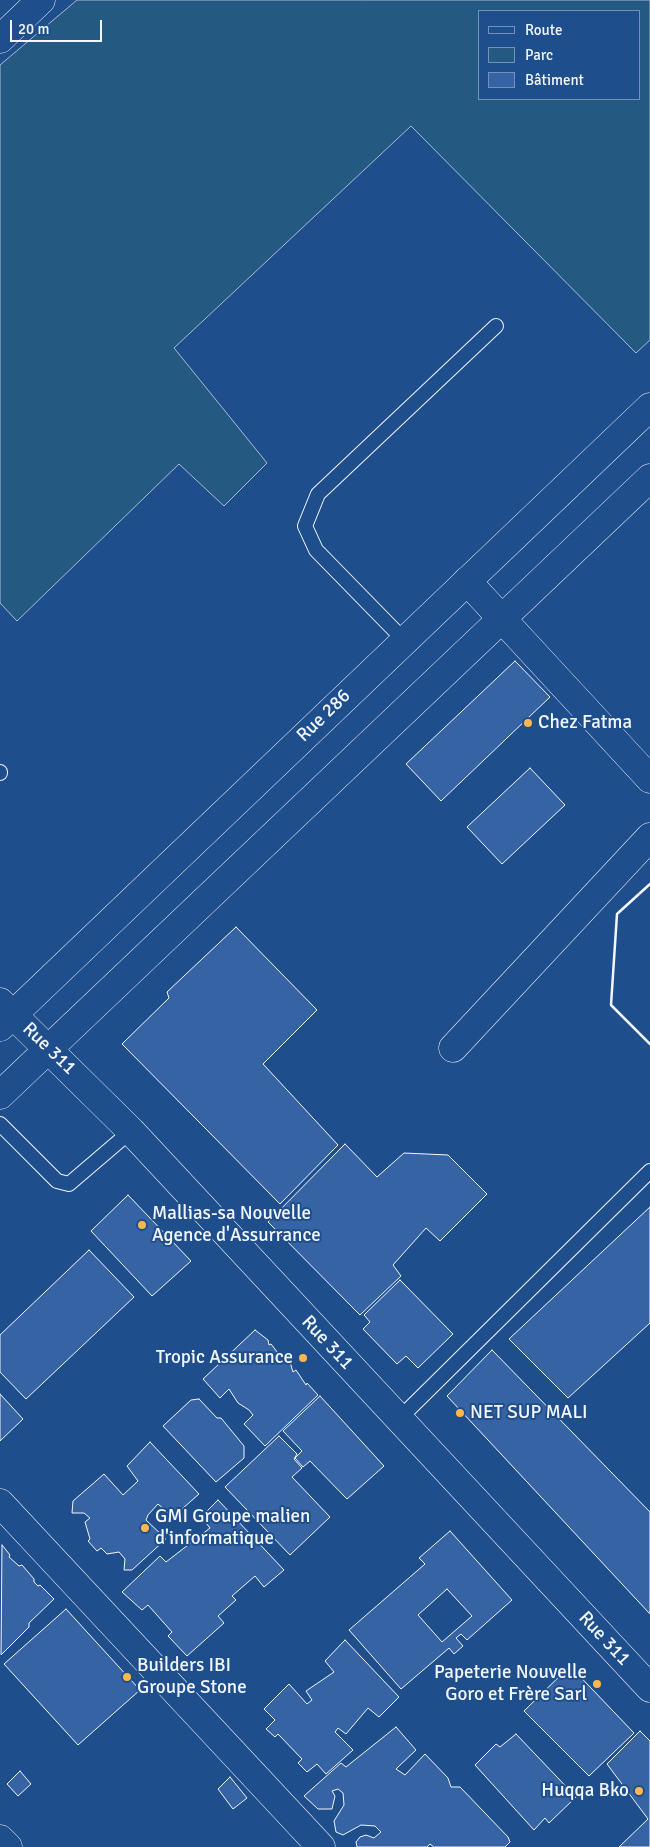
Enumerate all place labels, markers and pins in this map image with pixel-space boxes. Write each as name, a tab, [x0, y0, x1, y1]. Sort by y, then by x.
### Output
place label: Chez Fatma	[538, 712, 632, 734]
marker: Chez Fatma	[522, 717, 534, 729]
place label: Mallias-sa Nouvelle Agence d'Assurrance	[152, 1203, 321, 1247]
marker: Mallias-sa Nouvelle Agence d'Assurrance	[136, 1219, 148, 1231]
place label: Tropic Assurance	[156, 1347, 293, 1369]
marker: Tropic Assurance	[297, 1352, 309, 1364]
place label: NET SUP MALI	[470, 1402, 588, 1424]
marker: NET SUP MALI	[454, 1407, 466, 1419]
place label: GMI Groupe malien d'informatique	[155, 1506, 310, 1550]
marker: GMI Groupe malien d'informatique	[139, 1522, 151, 1534]
place label: Builders IBI Groupe Stone	[137, 1655, 247, 1699]
place label: Papeterie Nouvelle Goro et Frère Sarl	[434, 1662, 587, 1706]
marker: Builders IBI Groupe Stone	[121, 1671, 133, 1683]
marker: Papeterie Nouvelle Goro et Frère Sarl	[591, 1678, 603, 1690]
place label: Huqqa Bko	[541, 1780, 629, 1802]
marker: Huqqa Bko	[633, 1785, 645, 1797]

